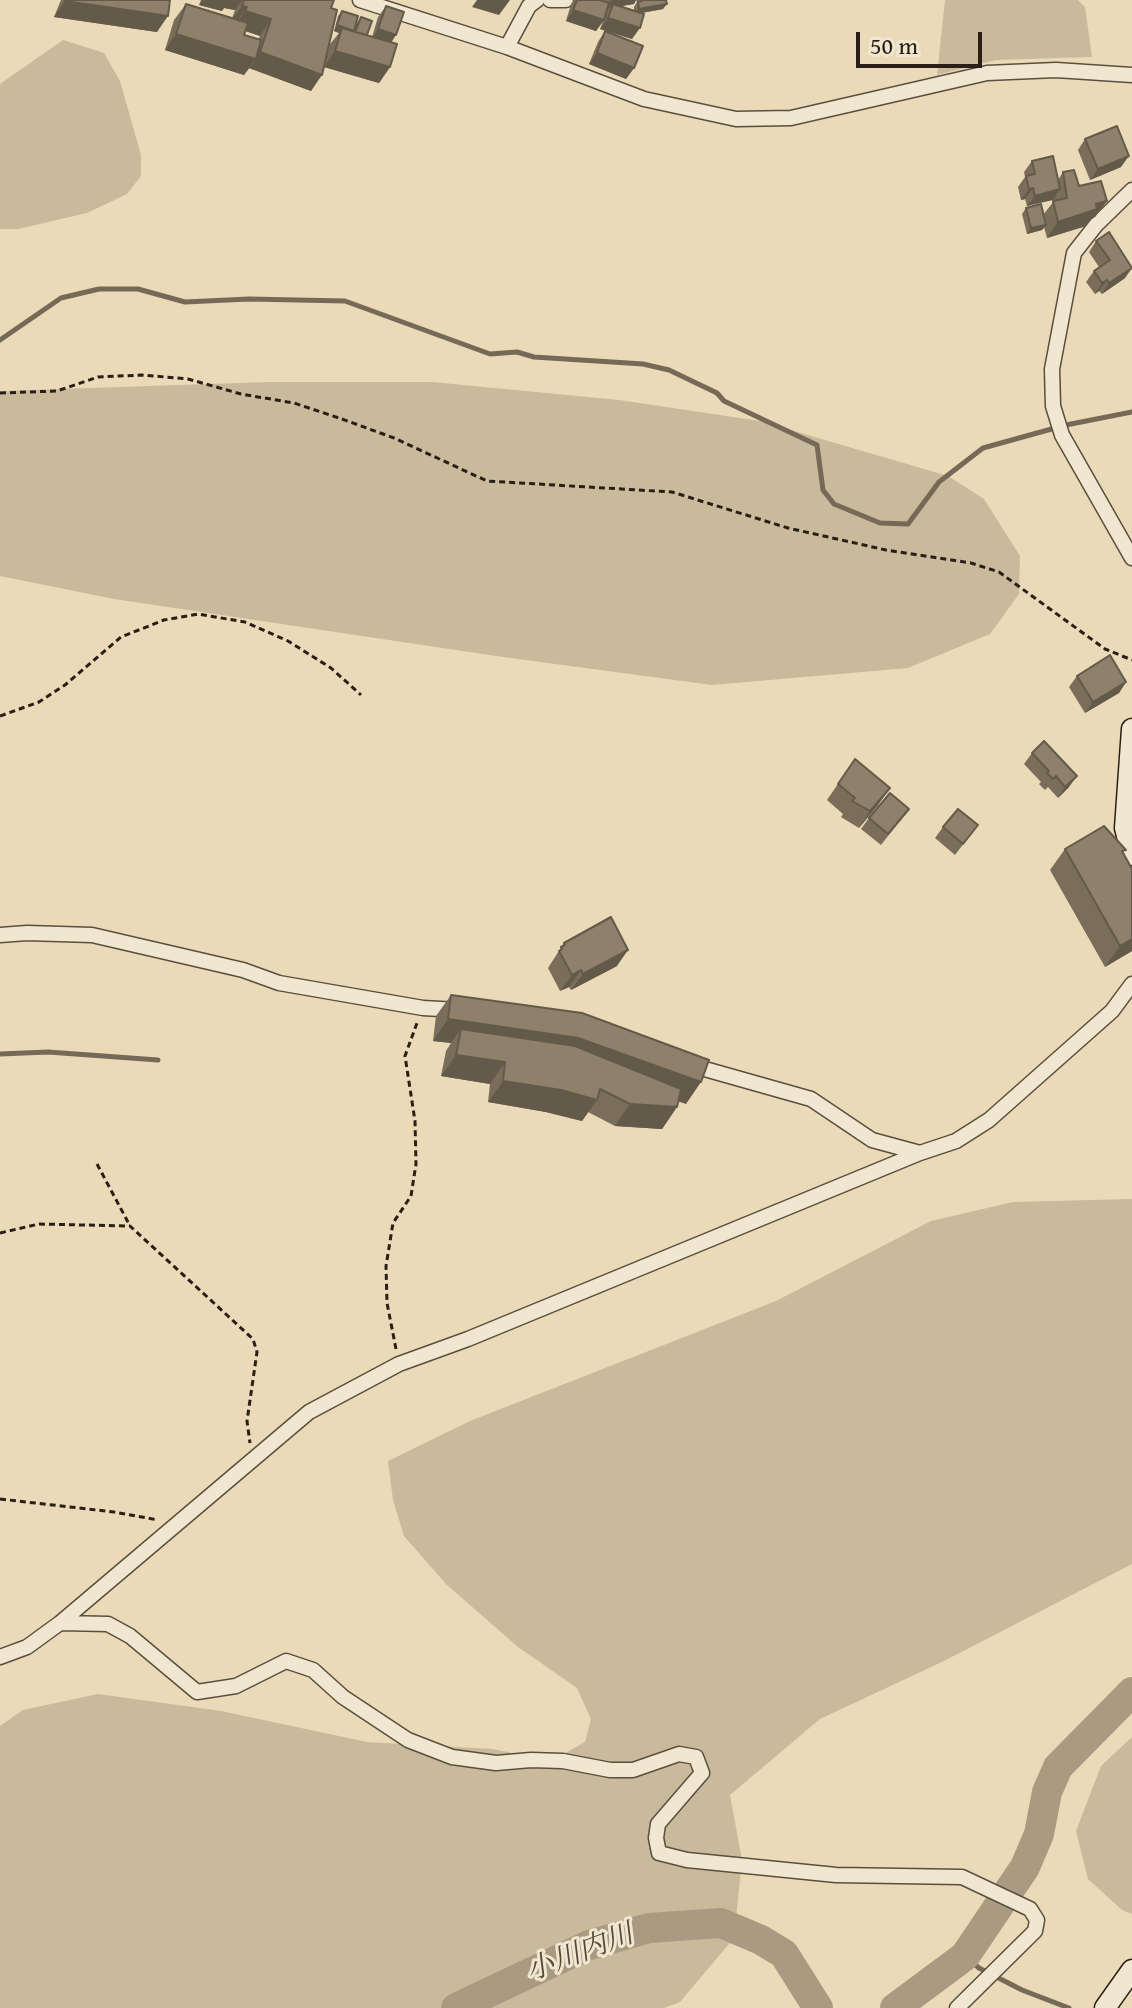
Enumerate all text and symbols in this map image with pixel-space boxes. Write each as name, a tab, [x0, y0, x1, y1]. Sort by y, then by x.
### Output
scale bar	[860, 16, 986, 66]
text: 50 m	[870, 28, 918, 63]
water label: 小川内川	[522, 1918, 638, 1990]

